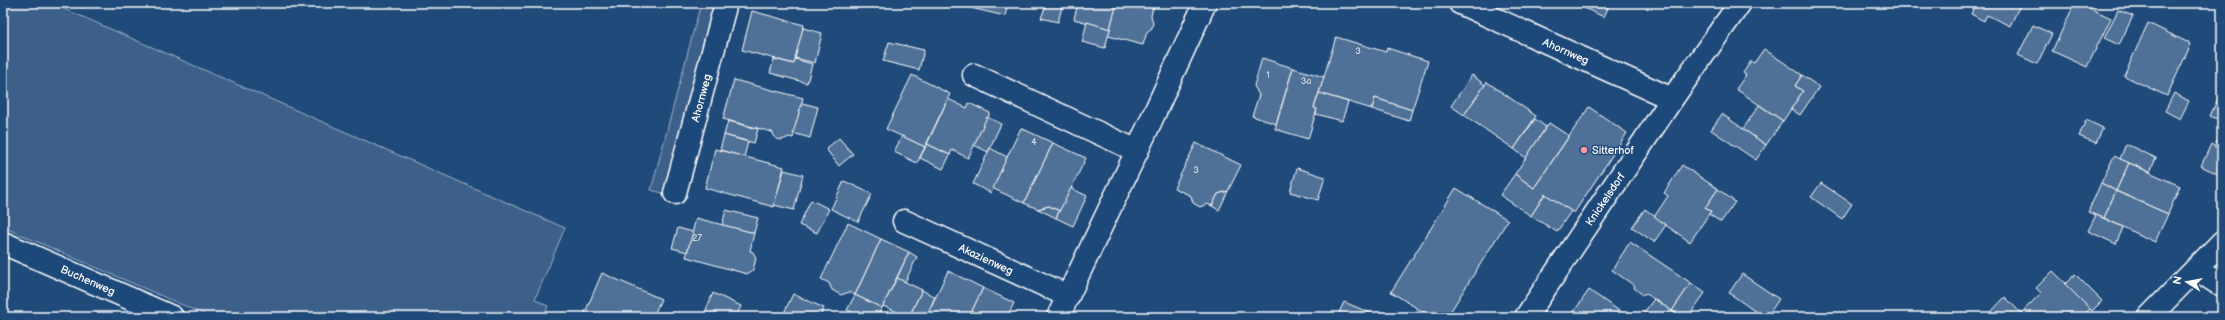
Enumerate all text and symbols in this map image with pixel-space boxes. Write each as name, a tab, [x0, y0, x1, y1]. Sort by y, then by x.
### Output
street label: Ahornweg	[1541, 35, 1591, 67]
house number: 3	[1355, 46, 1361, 57]
house number: 1	[1266, 70, 1270, 81]
street label: Ahornweg	[689, 73, 714, 124]
house number: 3a	[1301, 76, 1311, 87]
house number: 4	[1031, 137, 1037, 148]
place label: Sitterhof	[1592, 144, 1634, 157]
marker: Sitterhof	[1579, 145, 1589, 155]
house number: 3	[1193, 165, 1199, 176]
street label: Knickelsdorf	[1583, 170, 1628, 228]
house number: 27	[692, 233, 702, 244]
street label: Akazienweg	[956, 241, 1015, 278]
north arrow	[2167, 262, 2207, 302]
street label: Buchenweg	[58, 263, 117, 298]
text: N	[2171, 275, 2185, 285]

